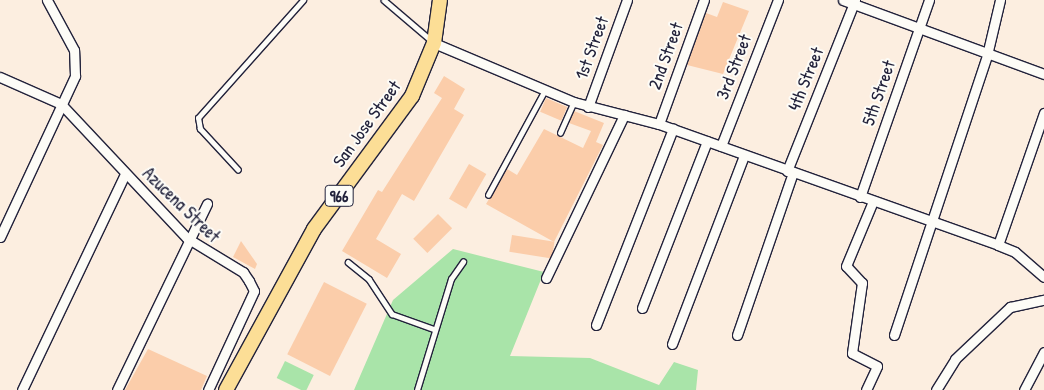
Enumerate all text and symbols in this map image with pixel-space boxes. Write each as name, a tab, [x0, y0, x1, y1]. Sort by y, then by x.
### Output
street label: 1st Street	[571, 13, 613, 83]
street label: 2nd Street	[644, 20, 688, 92]
street label: 3rd Street	[712, 31, 756, 103]
street label: 4th Street	[784, 44, 828, 114]
street label: 5th Street	[858, 58, 900, 128]
street label: San Jose Street	[328, 77, 406, 171]
street label: Azucena Street	[138, 163, 224, 247]
road number: 966	[324, 182, 354, 210]

